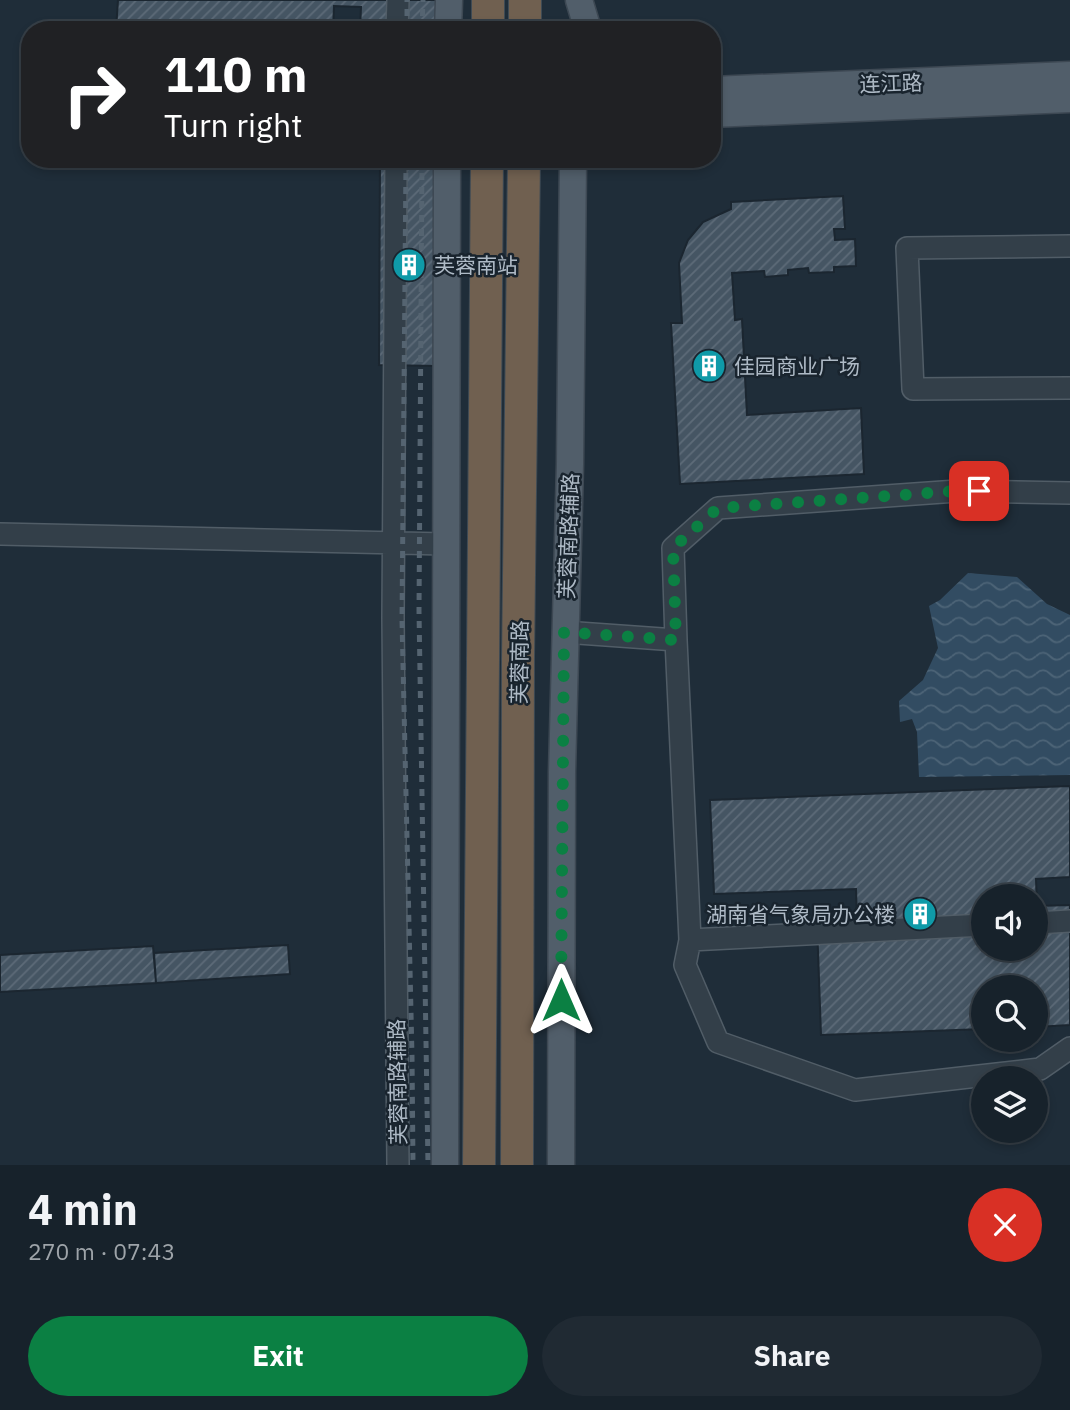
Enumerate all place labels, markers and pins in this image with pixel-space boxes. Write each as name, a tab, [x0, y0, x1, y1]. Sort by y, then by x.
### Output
building icon: 芙蓉南站	[390, 246, 428, 284]
place label: 芙蓉南站	[434, 251, 518, 279]
building icon: 佳园商业广场	[690, 347, 728, 385]
place label: 佳园商业广场	[734, 352, 860, 380]
pin	[949, 461, 1009, 521]
building icon: 湖南省气象局办公楼	[901, 895, 939, 933]
place label: 湖南省气象局办公楼	[706, 900, 895, 928]

